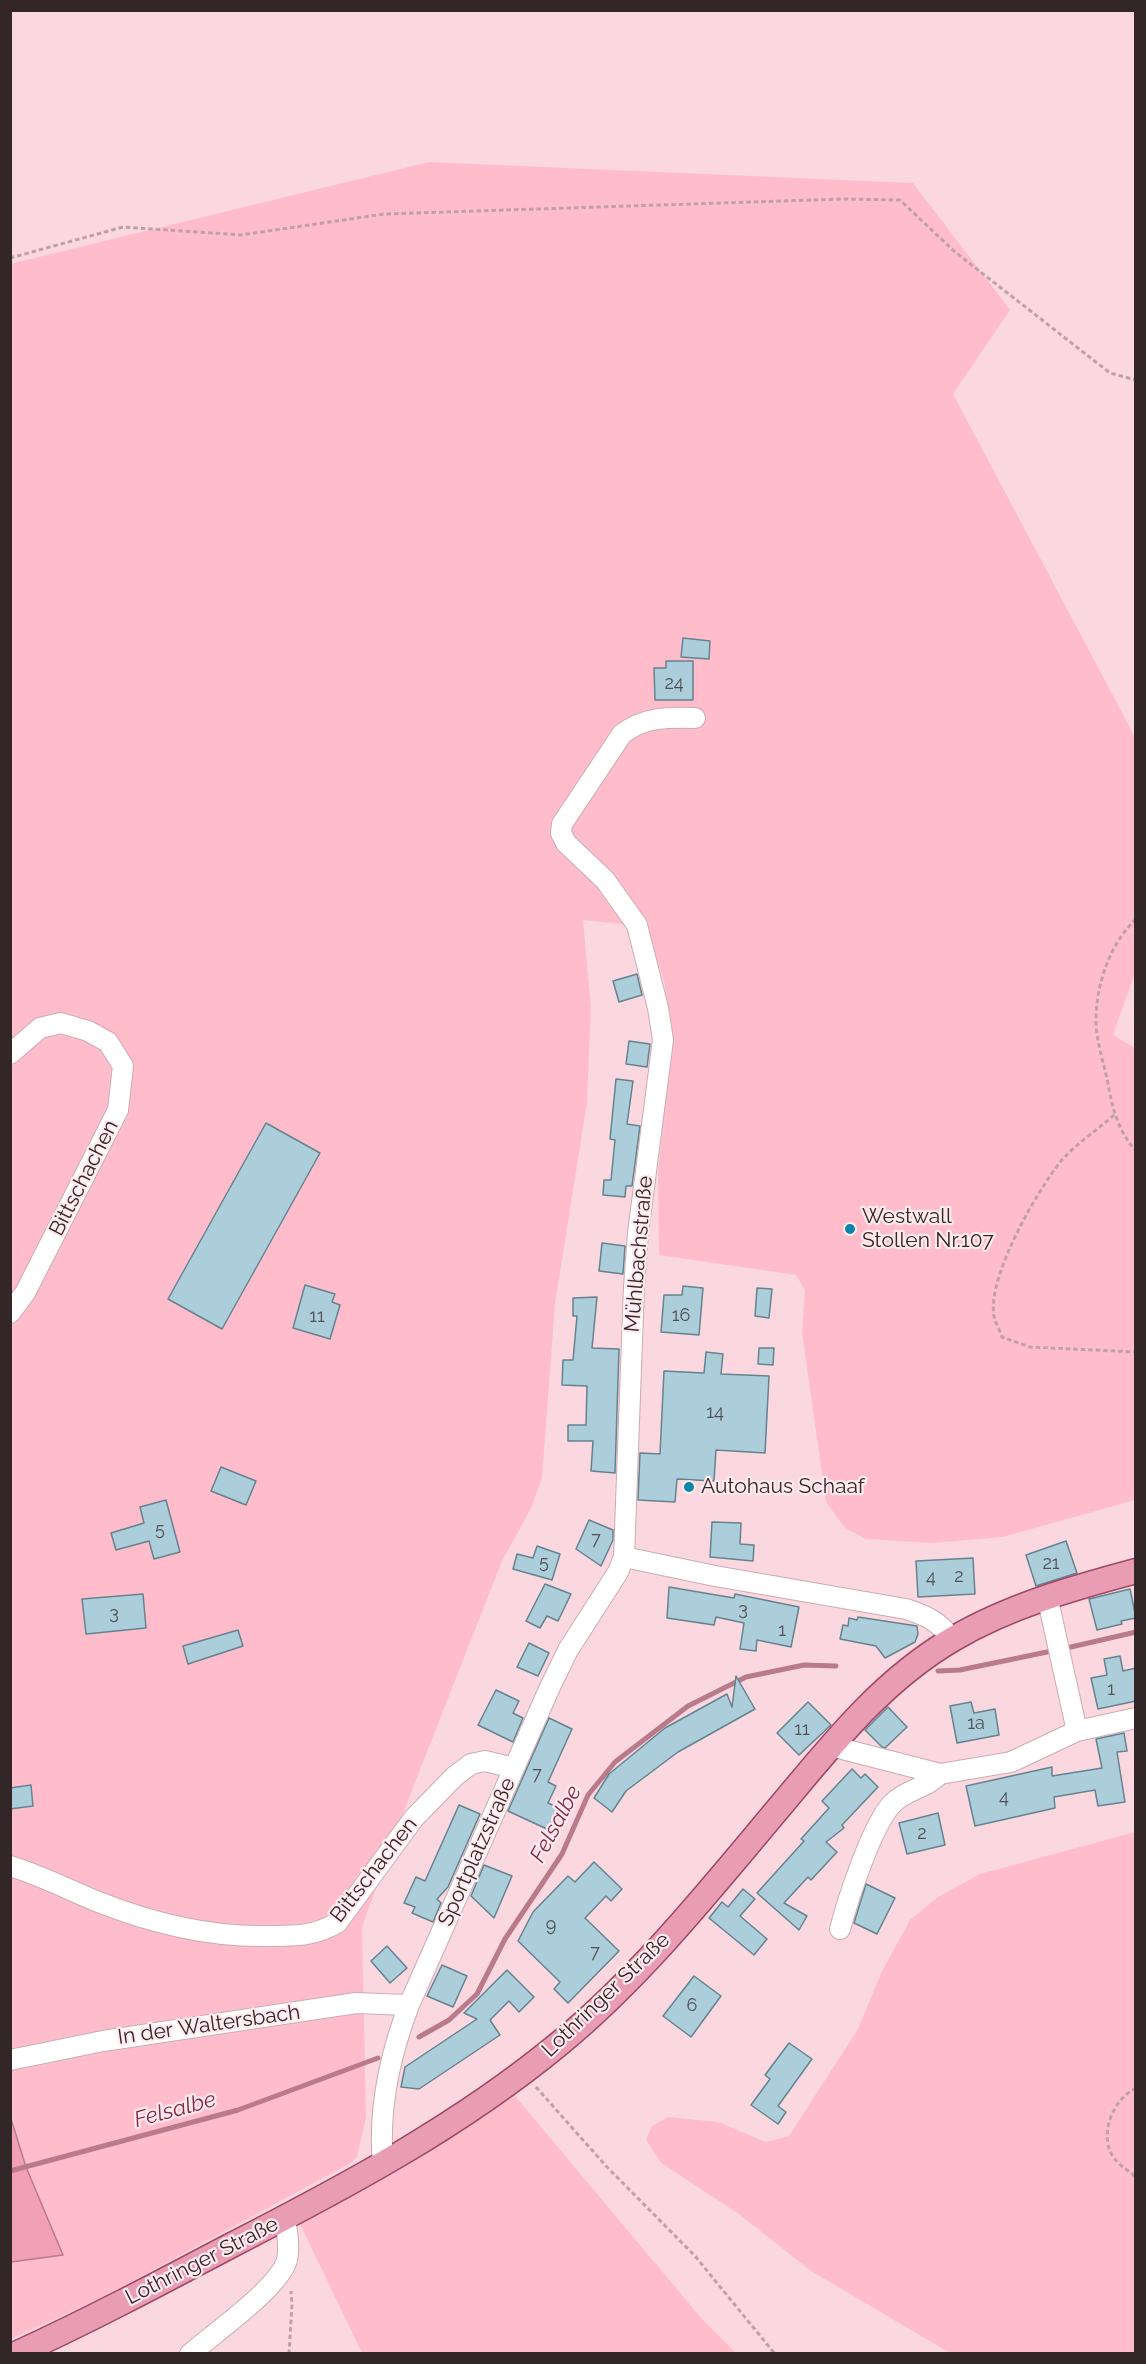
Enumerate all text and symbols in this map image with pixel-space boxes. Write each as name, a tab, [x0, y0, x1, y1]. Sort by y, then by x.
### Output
house number: 24	[664, 673, 684, 695]
street label: Bittschachen	[44, 1116, 124, 1240]
street label: Mühlbachstraße	[620, 1175, 658, 1333]
place label: Westwall Stollen Nr.107	[862, 1204, 994, 1254]
marker: Westwall Stollen Nr.107	[843, 1222, 857, 1236]
house number: 16	[672, 1305, 690, 1327]
house number: 11	[309, 1306, 325, 1328]
house number: 14	[706, 1402, 724, 1424]
place label: Autohaus Schaaf	[701, 1474, 865, 1500]
marker: Autohaus Schaaf	[682, 1480, 696, 1494]
house number: 5	[155, 1519, 165, 1541]
house number: 7	[591, 1529, 601, 1551]
house number: 5	[539, 1552, 549, 1574]
house number: 21	[1042, 1553, 1060, 1575]
house number: 2	[954, 1566, 964, 1588]
house number: 4	[926, 1567, 936, 1589]
house number: 3	[738, 1599, 748, 1621]
house number: 3	[109, 1603, 119, 1625]
house number: 1	[778, 1620, 786, 1642]
house number: 1	[1107, 1679, 1115, 1701]
house number: 1a	[967, 1713, 985, 1735]
house number: 11	[794, 1719, 810, 1741]
house number: 7	[532, 1764, 542, 1786]
street label: Sportplatzstraße	[433, 1774, 521, 1930]
water label: Felsalbe	[525, 1781, 587, 1867]
house number: 4	[999, 1787, 1009, 1809]
street label: Bittschachen	[325, 1812, 423, 1928]
house number: 2	[917, 1823, 927, 1845]
house number: 9	[546, 1915, 556, 1937]
street label: Lothringer Straße	[537, 1928, 675, 2062]
house number: 7	[590, 1942, 600, 1964]
house number: 6	[687, 1995, 697, 2017]
street label: In der Waltersbach	[116, 2000, 302, 2050]
water label: Felsalbe	[131, 2086, 219, 2134]
street label: Lothringer Straße	[121, 2212, 283, 2310]

